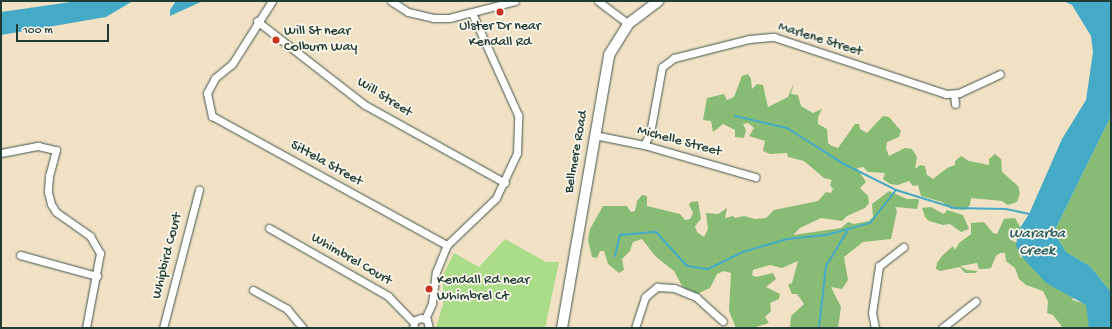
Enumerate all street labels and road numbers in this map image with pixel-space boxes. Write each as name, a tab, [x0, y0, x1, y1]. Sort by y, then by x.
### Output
street label: Marlene Street	[776, 19, 864, 61]
street label: Will Street	[353, 75, 415, 121]
street label: Bellmere Road	[561, 109, 593, 195]
street label: Michelle Street	[635, 123, 723, 161]
street label: Sittela Street	[287, 137, 365, 191]
street label: Whipbird Court	[149, 211, 187, 301]
street label: Whimbrel Court	[308, 230, 394, 290]

